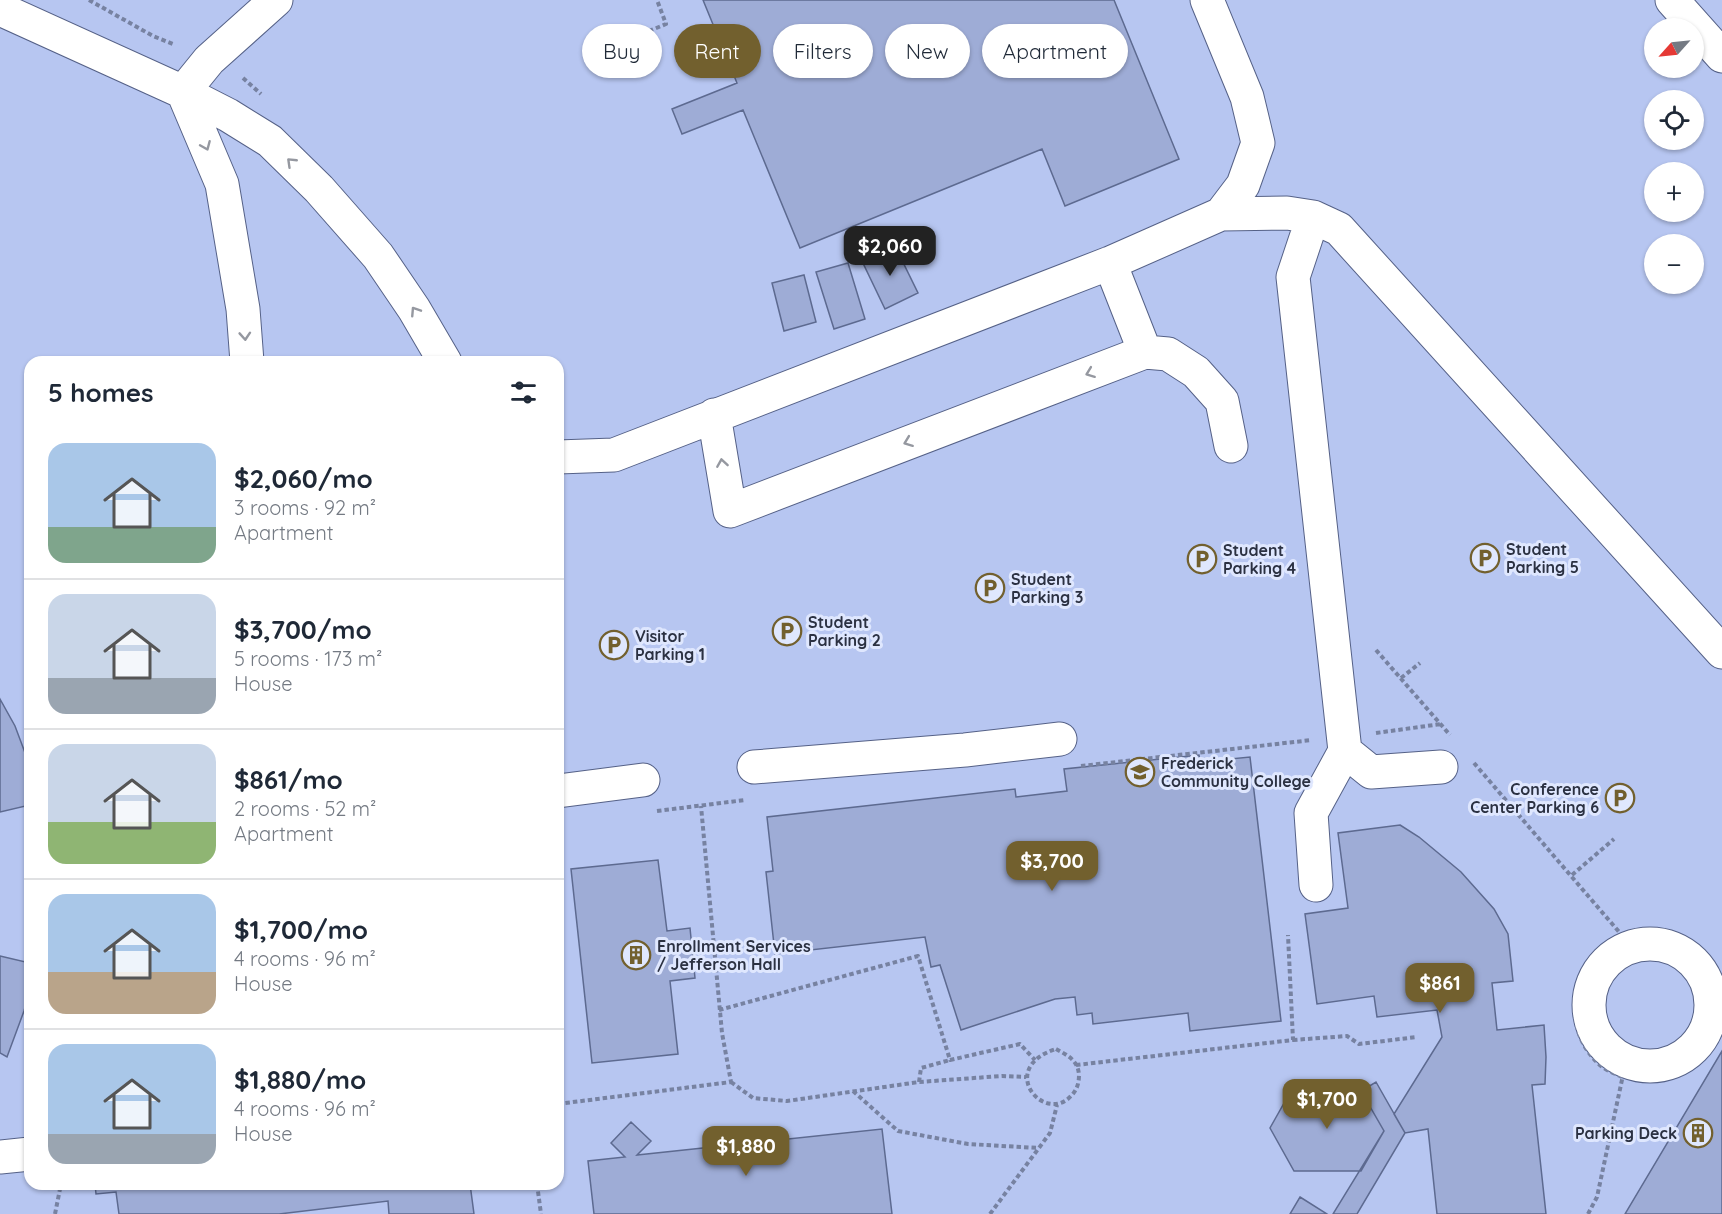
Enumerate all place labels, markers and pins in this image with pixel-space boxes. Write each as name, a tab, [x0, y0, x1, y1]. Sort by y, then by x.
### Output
pin: $2,060	[841, 226, 939, 277]
place label: Student Parking 5	[1506, 539, 1579, 577]
place label: Student Parking 4	[1223, 540, 1297, 578]
parking icon: Student Parking 5	[1469, 542, 1501, 574]
parking icon: Student Parking 4	[1186, 543, 1218, 575]
place label: Student Parking 3	[1011, 569, 1083, 607]
parking icon: Student Parking 3	[974, 572, 1006, 604]
place label: Student Parking 2	[808, 612, 881, 650]
parking icon: Student Parking 2	[771, 615, 803, 647]
place label: Visitor Parking 1	[635, 626, 705, 664]
parking icon: Visitor Parking 1	[598, 629, 630, 661]
place label: Frederick Community College	[1161, 753, 1311, 791]
school or university icon: Frederick Community College	[1124, 756, 1156, 788]
place label: Conference Center Parking 6	[1470, 779, 1599, 817]
parking icon: Conference Center Parking 6	[1604, 782, 1636, 814]
pin: $3,700	[1003, 841, 1101, 892]
place label: Enrollment Services / Jefferson Hall	[657, 936, 811, 974]
building icon: Enrollment Services / Jefferson Hall	[620, 939, 652, 971]
pin: $861	[1404, 963, 1476, 1014]
pin: $1,700	[1278, 1079, 1376, 1130]
building icon: Parking Deck	[1682, 1117, 1714, 1149]
place label: Parking Deck	[1575, 1123, 1677, 1143]
pin: $1,880	[697, 1126, 795, 1177]

